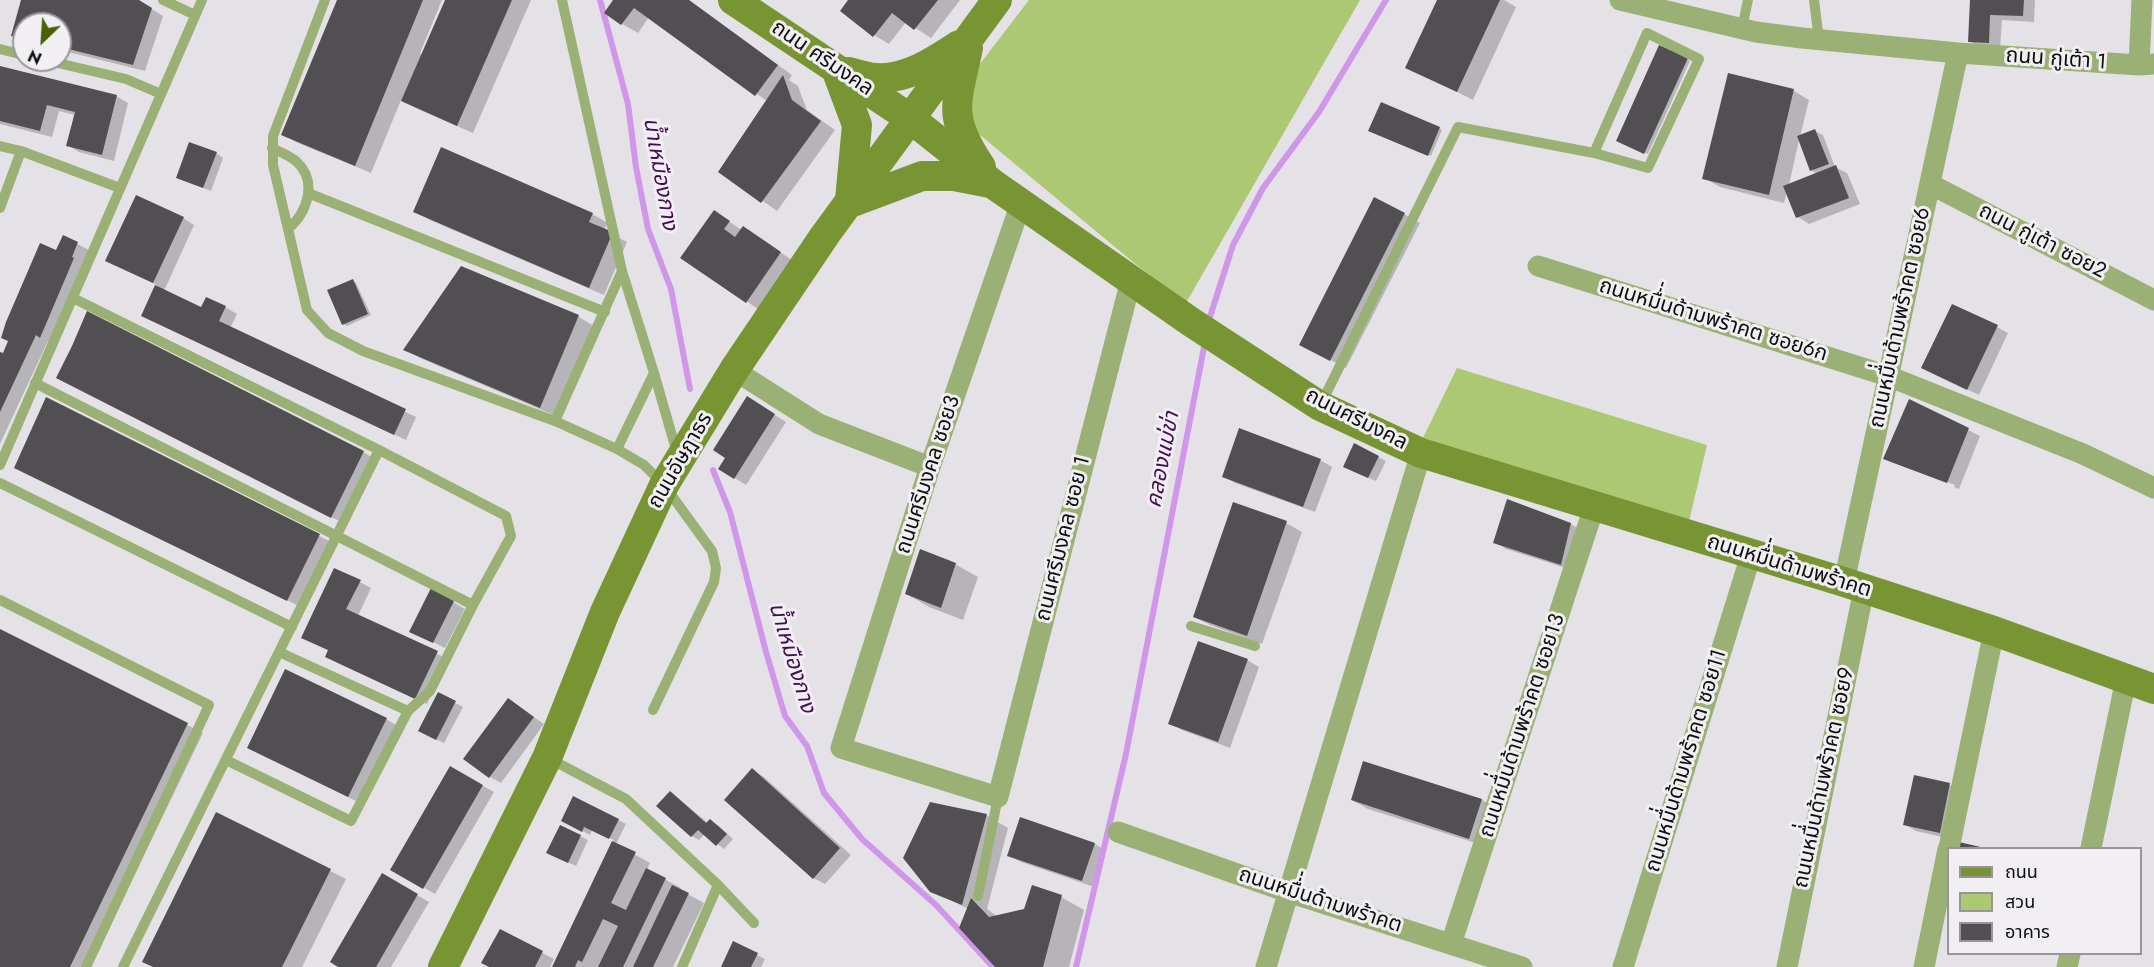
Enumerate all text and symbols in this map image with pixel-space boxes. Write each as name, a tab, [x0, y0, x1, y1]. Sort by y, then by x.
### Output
north arrow	[12, 12, 72, 72]
street label: ถนน ศรีมงคล	[766, 16, 878, 102]
text: N	[24, 44, 46, 70]
street label: ถนน กู่เต้า 1	[2005, 44, 2107, 76]
water label: น้ำเหมืองกาง	[636, 116, 682, 232]
street label: ถนน กู่เต้า ซอย2	[1974, 199, 2110, 285]
street label: ถนนหมื่่นด้ามพร้าคต ซอย6	[1865, 205, 1937, 431]
street label: ถนนหมื่่นด้ามพร้าคต ซอย6ก	[1596, 274, 1830, 368]
street label: ถนนศรีมงคล	[1301, 384, 1411, 456]
street label: ถนนศรีมงคล ซอย3	[892, 393, 966, 557]
street label: ถนนอัษฎาธร	[643, 408, 719, 514]
water label: คลองแม่ข่า	[1142, 410, 1186, 510]
street label: ถนนศรีมงคล ซอย 1	[1031, 454, 1097, 624]
street label: ถนนหมื่่นด้ามพร้าคต	[1704, 530, 1874, 604]
water label: น้ำเหมืองกาง	[762, 600, 820, 716]
street label: ถนนหมื่่นด้ามพร้าคต ซอย13	[1475, 611, 1571, 841]
street label: ถนนหมื่่นด้ามพร้าคต ซอย11	[1641, 646, 1733, 876]
street label: ถนนหมื่่นด้ามพร้าคต ซอย9	[1789, 665, 1861, 891]
legend	[1947, 847, 2142, 955]
text: ถนน	[2005, 859, 2038, 885]
street label: ถนนหมื่่นด้ามพร้าคต	[1235, 863, 1405, 939]
text: สวน	[2005, 889, 2035, 915]
text: อาคาร	[2005, 919, 2050, 945]

